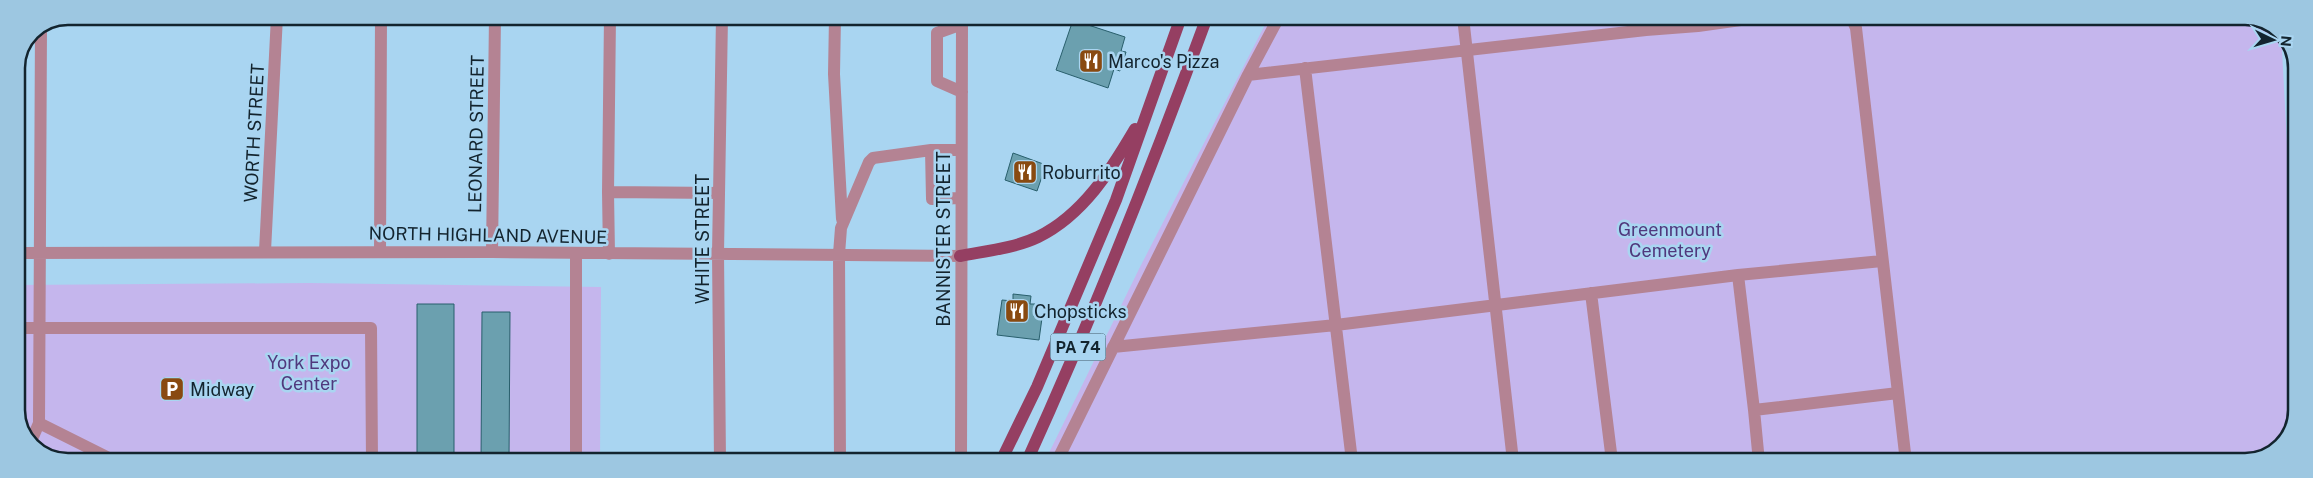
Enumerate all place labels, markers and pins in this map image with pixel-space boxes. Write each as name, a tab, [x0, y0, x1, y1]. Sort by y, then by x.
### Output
restaurant icon: Marco's Pizza	[1078, 48, 1104, 74]
place label: Marco's Pizza	[1108, 51, 1219, 72]
restaurant icon: Roburrito	[1012, 159, 1038, 185]
place label: Roburrito	[1042, 162, 1121, 183]
restaurant icon: Chopsticks	[1004, 298, 1030, 324]
place label: Chopsticks	[1034, 301, 1127, 322]
parking icon: Midway	[159, 376, 185, 402]
place label: Midway	[190, 379, 255, 400]

